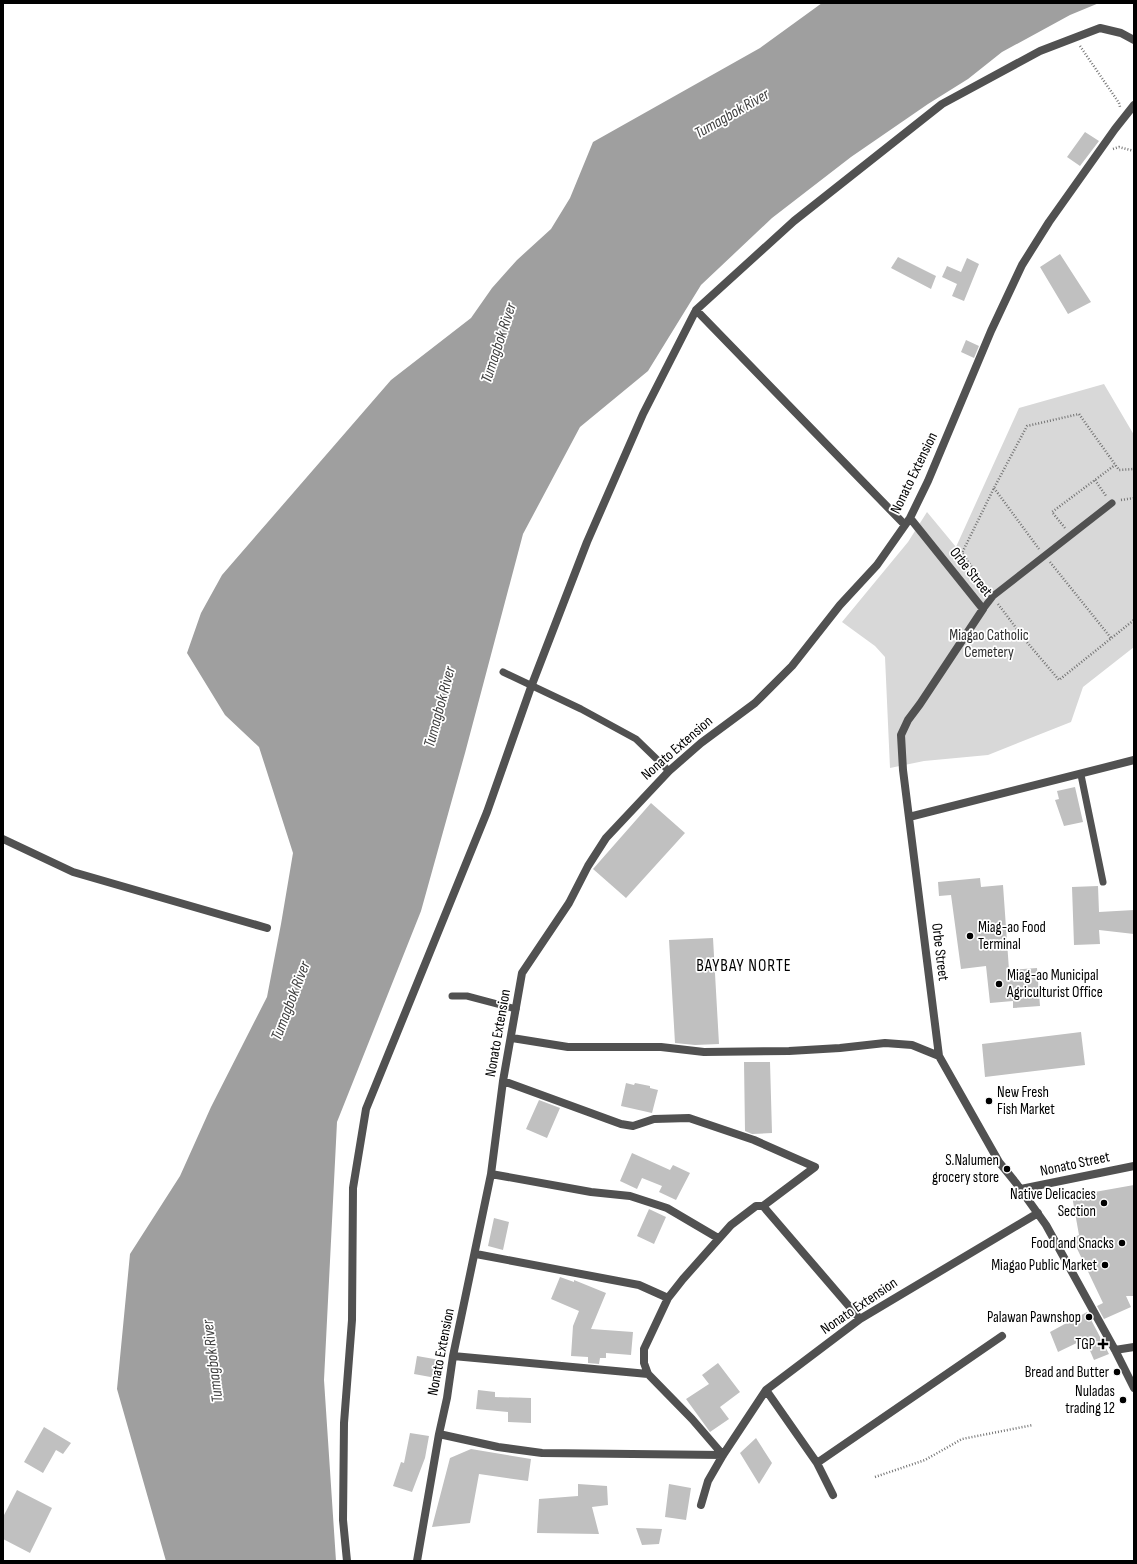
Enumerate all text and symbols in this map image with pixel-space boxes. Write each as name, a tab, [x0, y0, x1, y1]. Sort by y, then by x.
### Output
water label: Tumagbok River	[691, 85, 773, 143]
water label: Tumagbok River	[477, 300, 521, 385]
street label: Nonato Extension	[886, 429, 942, 517]
street label: Orbe Street	[945, 543, 997, 601]
park label: Miagao Catholic Cemetery	[949, 626, 1029, 662]
water label: Tumagbok River	[420, 664, 460, 750]
street label: Nonato Extension	[637, 712, 717, 784]
place label: Miag-ao Food Terminal	[978, 918, 1046, 954]
street label: Orbe Street	[927, 922, 953, 982]
marker: Miag-ao Food Terminal	[965, 931, 975, 941]
district label: BAYBAY NORTE	[696, 956, 792, 976]
water label: Tumagbok River	[267, 958, 315, 1043]
place label: Miag-ao Municipal Agriculturist Office	[1006, 966, 1103, 1002]
marker: Miag-ao Municipal Agriculturist Office	[994, 979, 1004, 989]
street label: Nonato Extension	[481, 988, 515, 1078]
place label: New Fresh Fish Market	[997, 1083, 1055, 1119]
marker: New Fresh Fish Market	[984, 1096, 994, 1106]
street label: Nonato Street	[1038, 1147, 1112, 1181]
place label: S.Nalumen grocery store	[932, 1151, 999, 1187]
marker: S.Nalumen grocery store	[1002, 1164, 1012, 1174]
place label: Native Delicacies Section	[1010, 1185, 1096, 1221]
marker: Native Delicacies Section	[1099, 1198, 1109, 1208]
place label: Food and Snacks	[1031, 1234, 1114, 1253]
marker: Food and Snacks	[1117, 1238, 1127, 1248]
place label: Miagao Public Market	[991, 1256, 1097, 1275]
marker: Miagao Public Market	[1100, 1260, 1110, 1270]
street label: Nonato Extension	[817, 1273, 901, 1339]
street label: Nonato Extension	[423, 1307, 459, 1397]
place label: Palawan Pawnshop	[987, 1308, 1081, 1327]
marker: Palawan Pawnshop	[1084, 1312, 1094, 1322]
water label: Tumagbok River	[198, 1318, 227, 1403]
place label: TGP	[1075, 1335, 1095, 1354]
marker: TGP	[1098, 1339, 1108, 1349]
place label: Bread and Butter	[1025, 1363, 1110, 1382]
marker: Bread and Butter	[1112, 1367, 1122, 1377]
place label: Nuladas trading 12	[1065, 1382, 1115, 1418]
marker: Nuladas trading 12	[1118, 1395, 1128, 1405]

